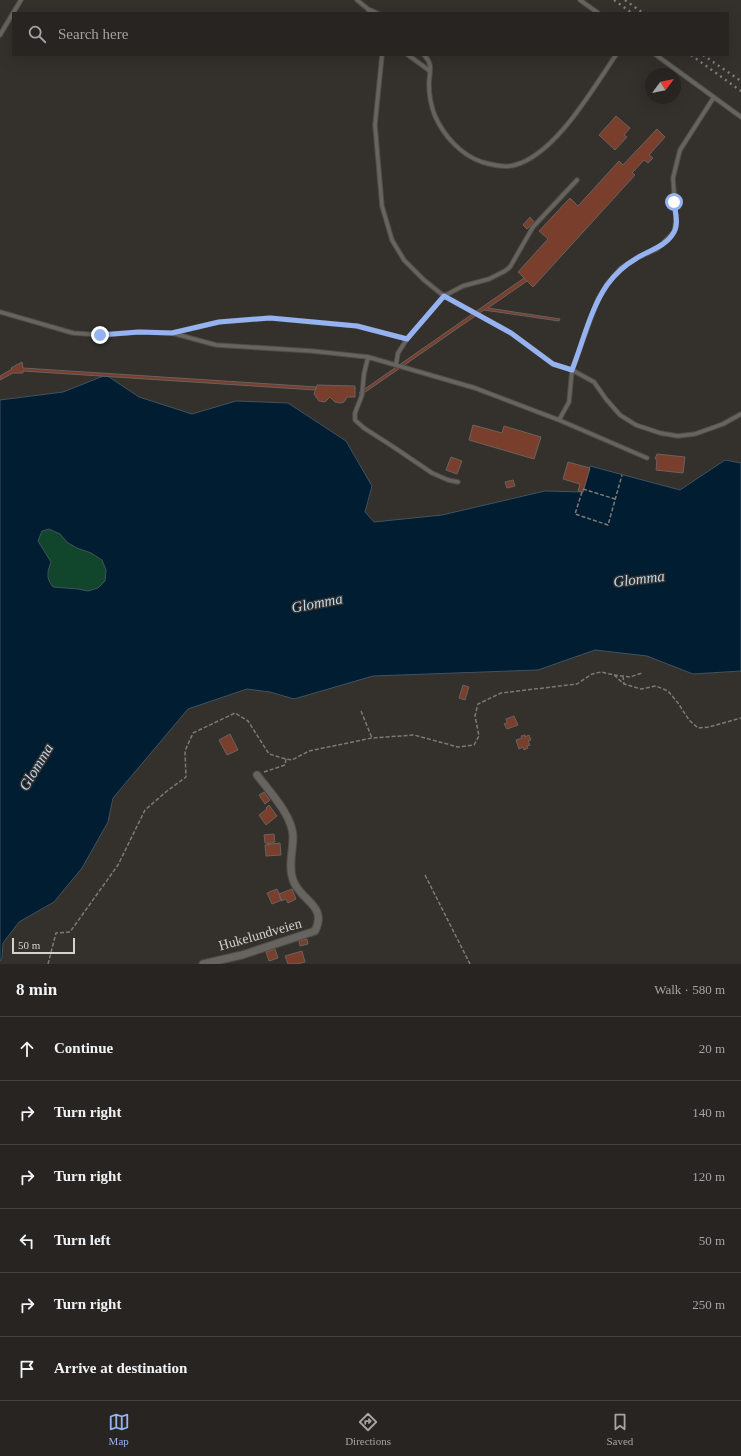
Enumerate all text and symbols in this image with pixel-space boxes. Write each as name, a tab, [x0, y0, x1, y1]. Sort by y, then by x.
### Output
search box	[12, 12, 729, 56]
icon: search	[26, 23, 48, 45]
text: Search here	[58, 26, 128, 42]
north arrow	[645, 68, 681, 104]
route start	[665, 193, 683, 211]
route end	[91, 326, 109, 344]
water label: Glomma	[612, 568, 666, 590]
water label: Glomma	[290, 590, 344, 616]
water label: Glomma	[16, 741, 56, 793]
street label: Hukelundveien	[217, 915, 303, 953]
scale bar	[12, 936, 75, 955]
text: 50 m	[18, 939, 40, 951]
text: 8 min	[16, 980, 57, 999]
text: Walk · 580 m	[654, 982, 725, 997]
icon: ahead	[16, 1038, 38, 1060]
text: Continue	[54, 1040, 113, 1056]
text: 20 m	[699, 1041, 725, 1056]
icon: right	[16, 1102, 38, 1124]
text: Turn right	[54, 1104, 121, 1120]
text: 140 m	[692, 1105, 725, 1120]
icon: right	[16, 1166, 38, 1188]
text: Turn right	[54, 1168, 121, 1184]
text: 120 m	[692, 1169, 725, 1184]
icon: left	[16, 1230, 38, 1252]
text: Turn left	[54, 1232, 111, 1248]
text: 50 m	[699, 1233, 725, 1248]
icon: right	[16, 1294, 38, 1316]
text: Turn right	[54, 1296, 121, 1312]
text: 250 m	[692, 1297, 725, 1312]
icon: arrive	[16, 1358, 38, 1380]
text: Arrive at destination	[54, 1360, 187, 1376]
tab: Map	[108, 1411, 130, 1447]
tab: Directions	[345, 1411, 391, 1447]
tab: Saved	[606, 1411, 633, 1447]

